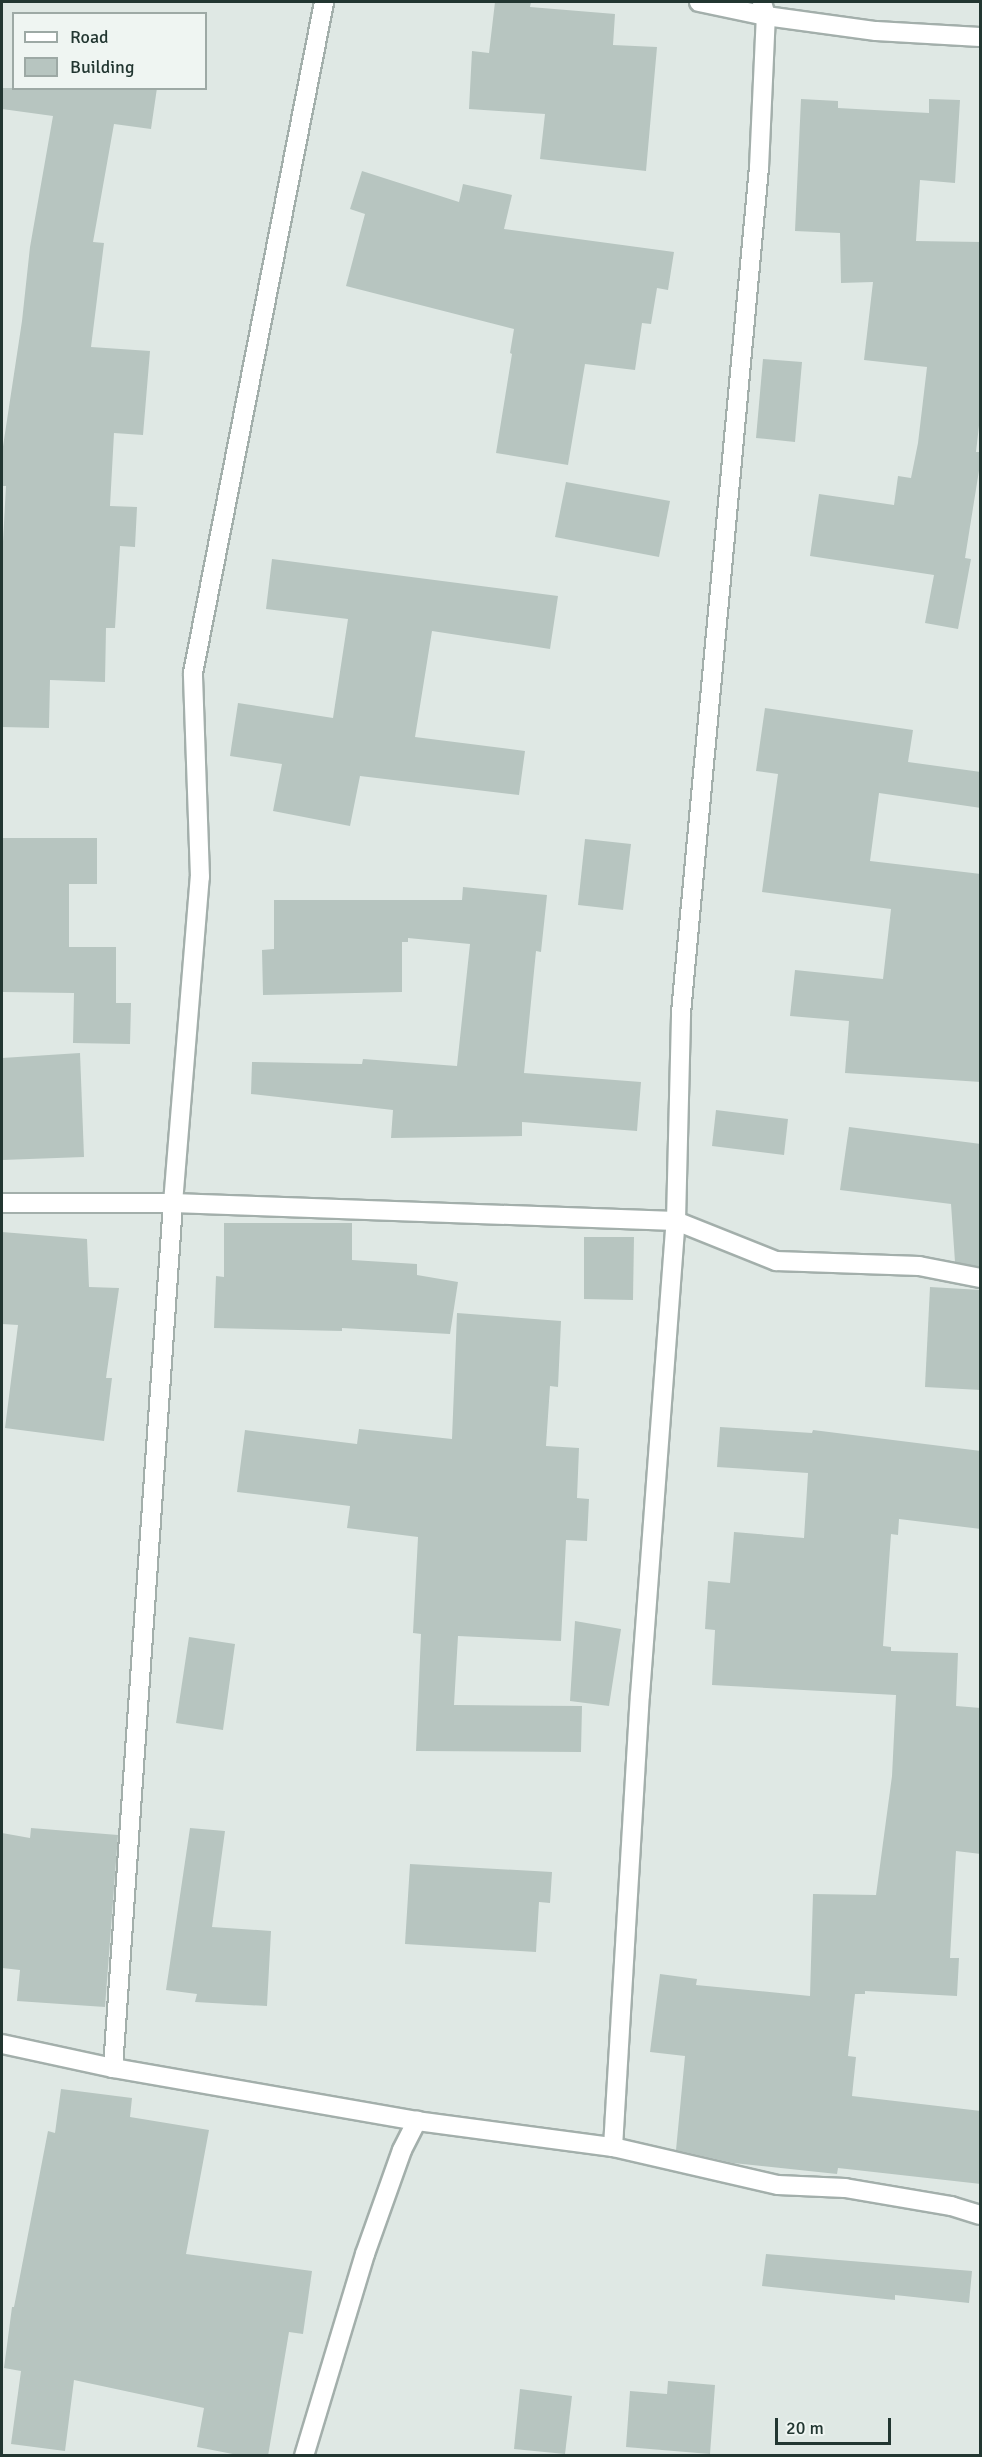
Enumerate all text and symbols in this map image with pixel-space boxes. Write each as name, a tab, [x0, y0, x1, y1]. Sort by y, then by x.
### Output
legend	[12, 12, 207, 90]
text: Road	[70, 26, 109, 48]
text: Building	[70, 56, 134, 78]
scale bar	[778, 2406, 894, 2444]
text: 20 m	[786, 2417, 824, 2439]

